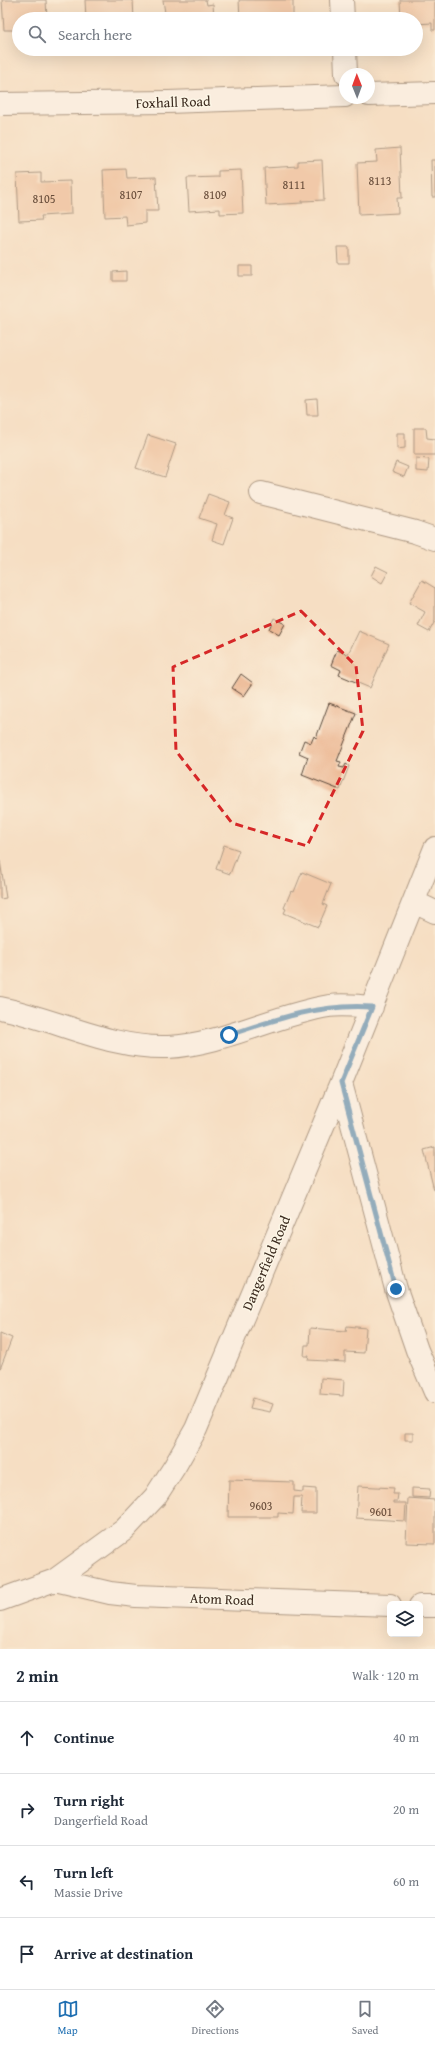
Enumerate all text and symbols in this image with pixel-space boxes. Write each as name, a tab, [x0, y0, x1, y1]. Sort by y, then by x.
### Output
search box	[12, 12, 423, 56]
icon: search	[26, 23, 48, 45]
text: Search here	[58, 24, 132, 45]
north arrow	[339, 68, 375, 104]
street label: Foxhall Road	[135, 91, 211, 113]
house number: 8113	[368, 172, 392, 189]
house number: 8111	[282, 176, 306, 193]
house number: 8107	[119, 186, 143, 203]
house number: 8109	[203, 186, 227, 203]
house number: 8105	[32, 190, 56, 207]
route start	[220, 1026, 238, 1044]
street label: Dangerfield Road	[237, 1212, 295, 1313]
route end	[387, 1280, 405, 1298]
house number: 9603	[249, 1497, 273, 1514]
house number: 9601	[369, 1503, 393, 1520]
street label: Atom Road	[189, 1588, 255, 1610]
map controls	[387, 1601, 423, 1637]
button: layers	[387, 1601, 423, 1637]
text: 2 min	[16, 1663, 58, 1688]
text: Walk · 120 m	[352, 1666, 419, 1685]
icon: ahead	[16, 1727, 38, 1749]
text: Continue	[54, 1727, 115, 1748]
text: 40 m	[393, 1728, 419, 1747]
text: Turn right	[54, 1790, 125, 1811]
icon: right	[16, 1799, 38, 1821]
text: 20 m	[393, 1800, 419, 1819]
text: Dangerfield Road	[54, 1811, 148, 1830]
text: Turn left	[54, 1862, 113, 1883]
icon: left	[16, 1871, 38, 1893]
text: 60 m	[393, 1872, 419, 1891]
text: Massie Drive	[54, 1883, 123, 1902]
icon: arrive	[16, 1943, 38, 1965]
text: Arrive at destination	[54, 1943, 193, 1964]
tab: Map	[57, 1998, 79, 2038]
tab: Directions	[192, 1998, 239, 2038]
tab: Saved	[352, 1998, 378, 2038]

